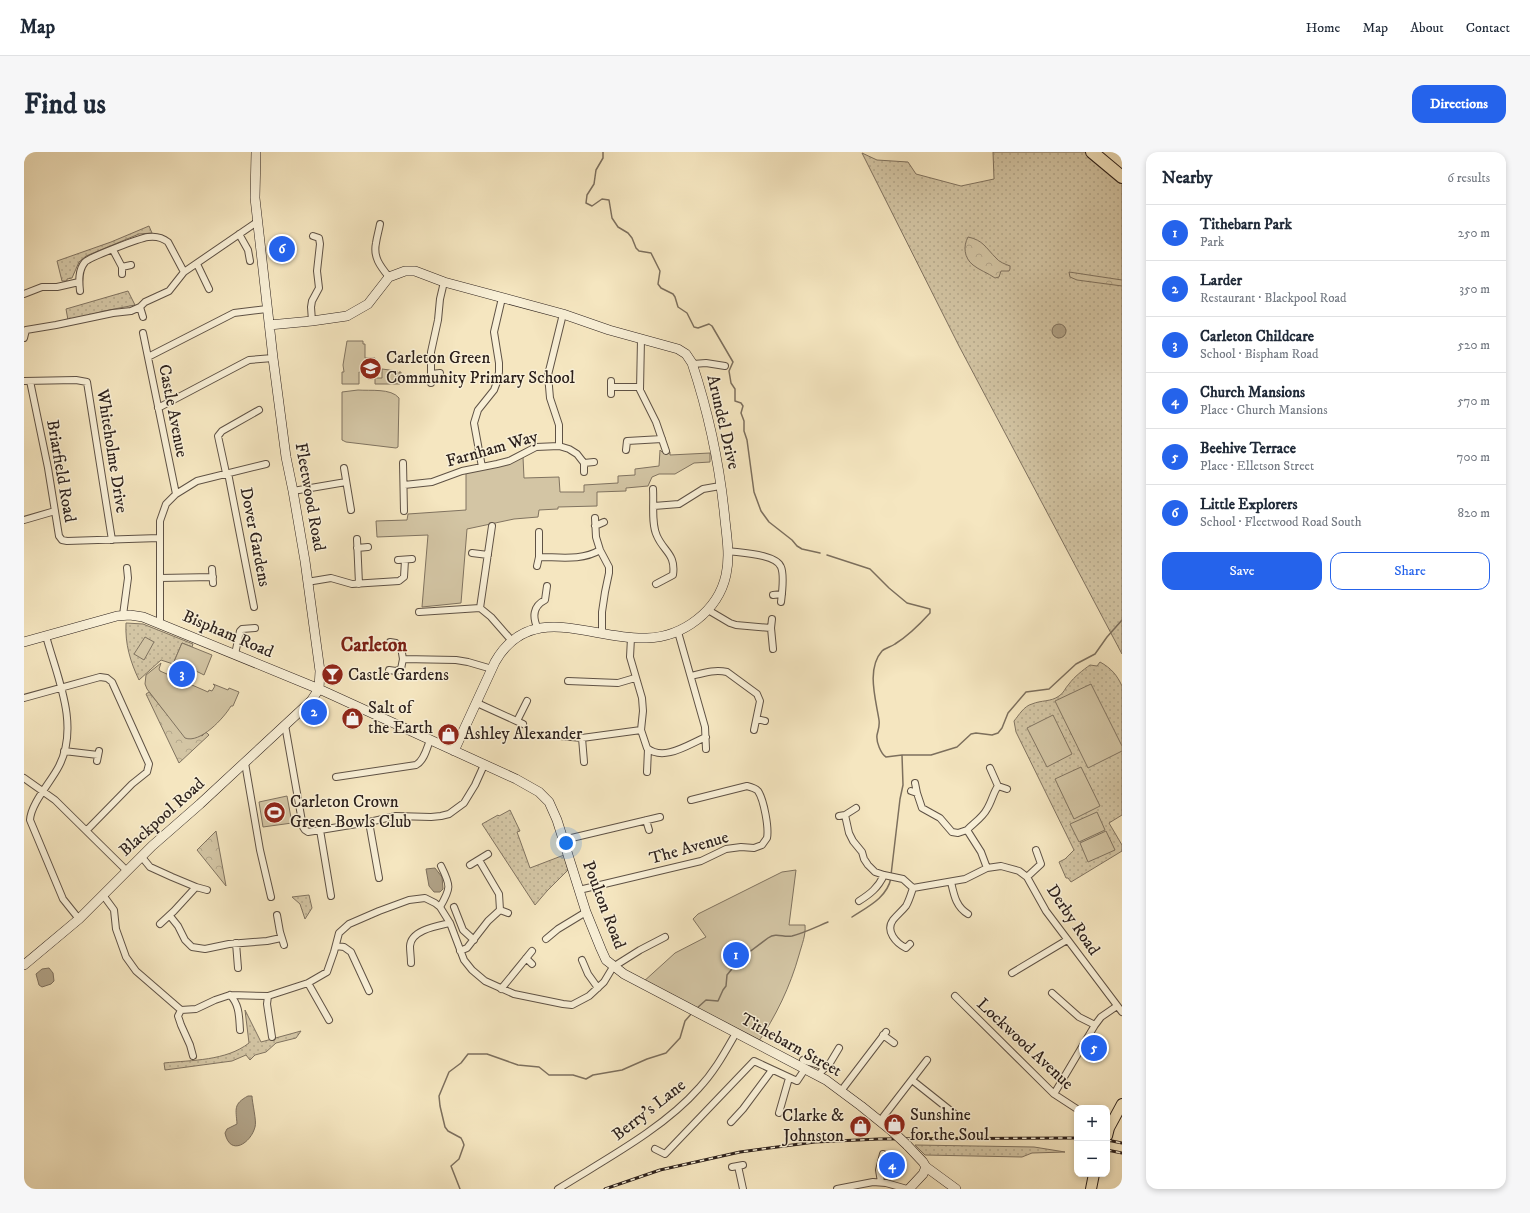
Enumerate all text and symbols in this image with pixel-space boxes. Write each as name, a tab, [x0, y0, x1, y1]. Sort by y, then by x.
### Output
text: Map	[20, 16, 55, 39]
text: Home	[1306, 19, 1340, 37]
text: Map	[1362, 19, 1388, 37]
text: About	[1410, 19, 1444, 37]
text: Contact	[1466, 19, 1510, 37]
button: Directions	[1412, 85, 1506, 123]
text: Find us	[24, 87, 106, 122]
text: Nearby	[1162, 167, 1212, 189]
text: 6 results	[1447, 170, 1490, 186]
text: Tithebarn Park	[1200, 215, 1292, 234]
text: 1	[1173, 225, 1177, 241]
text: 250 m	[1458, 225, 1490, 241]
pin: 6	[269, 234, 295, 264]
text: Park	[1200, 234, 1224, 250]
text: Larder	[1200, 271, 1242, 290]
text: 2	[1172, 281, 1178, 297]
text: 350 m	[1459, 281, 1490, 297]
text: Restaurant · Blackpool Road	[1200, 290, 1347, 306]
text: Carleton Childcare	[1200, 327, 1314, 346]
text: 3	[1173, 337, 1177, 353]
text: 520 m	[1458, 337, 1490, 353]
text: School · Bispham Road	[1200, 346, 1319, 362]
place label: Carleton Green Community Primary School	[386, 347, 575, 389]
school or university icon: Carleton Green Community Primary School	[358, 355, 384, 381]
street label: Castle Avenue	[153, 363, 193, 459]
street label: Arundel Drive	[701, 373, 745, 471]
text: Church Mansions	[1200, 383, 1305, 402]
street label: Whiteholme Drive	[91, 386, 133, 515]
text: 4	[1171, 393, 1179, 409]
text: 570 m	[1457, 393, 1490, 409]
text: Place · Church Mansions	[1200, 402, 1328, 418]
street label: Briarfield Road	[41, 418, 81, 525]
street label: Farnham Way	[443, 425, 541, 473]
text: Beehive Terrace	[1200, 439, 1296, 458]
street label: Fleetwood Road	[290, 441, 330, 553]
text: 5	[1172, 449, 1178, 465]
text: 700 m	[1457, 449, 1490, 465]
text: Place · Elletson Street	[1200, 458, 1314, 474]
street label: Dover Gardens	[235, 485, 275, 589]
text: Little Explorers	[1200, 495, 1298, 514]
text: 6	[1172, 505, 1178, 521]
text: 820 m	[1458, 505, 1490, 521]
text: School · Fleetwood Road South	[1200, 514, 1361, 530]
button: Save	[1162, 552, 1322, 590]
button: Share	[1330, 552, 1490, 590]
street label: Bispham Road	[179, 605, 277, 663]
district label: Carleton	[341, 634, 408, 657]
pin: 3	[169, 659, 195, 689]
bar icon: Castle Gardens	[319, 662, 345, 688]
place label: Castle Gardens	[348, 664, 449, 686]
pin: 2	[301, 697, 327, 727]
place label: Salt of the Earth	[368, 697, 433, 739]
shop icon: Salt of the Earth	[340, 705, 366, 731]
shop icon: Ashley Alexander	[435, 721, 461, 747]
place label: Ashley Alexander	[464, 723, 583, 745]
street label: Blackpool Road	[115, 772, 210, 861]
place label: Carleton Crown Green Bowls Club	[290, 791, 411, 833]
sports icon: Carleton Crown Green Bowls Club	[262, 799, 288, 825]
street label: The Avenue	[647, 826, 731, 870]
your location	[556, 833, 576, 853]
street label: Poulton Road	[577, 858, 631, 953]
street label: Derby Road	[1041, 880, 1105, 960]
pin: 1	[723, 940, 749, 970]
street label: Lockwood Avenue	[972, 993, 1078, 1095]
street label: Tithebarn Street	[736, 1008, 846, 1082]
pin: 5	[1081, 1033, 1107, 1063]
street label: Berry's Lane	[608, 1074, 690, 1146]
place label: Sunshine for the Soul	[910, 1104, 989, 1146]
place label: Clarke & Johnston	[781, 1105, 844, 1147]
map controls	[1074, 1105, 1110, 1177]
button: +	[1074, 1105, 1110, 1141]
shop icon: Sunshine for the Soul	[882, 1112, 908, 1138]
shop icon: Clarke & Johnston	[847, 1113, 873, 1139]
button: −	[1074, 1141, 1110, 1177]
pin: 4	[879, 1150, 905, 1180]

